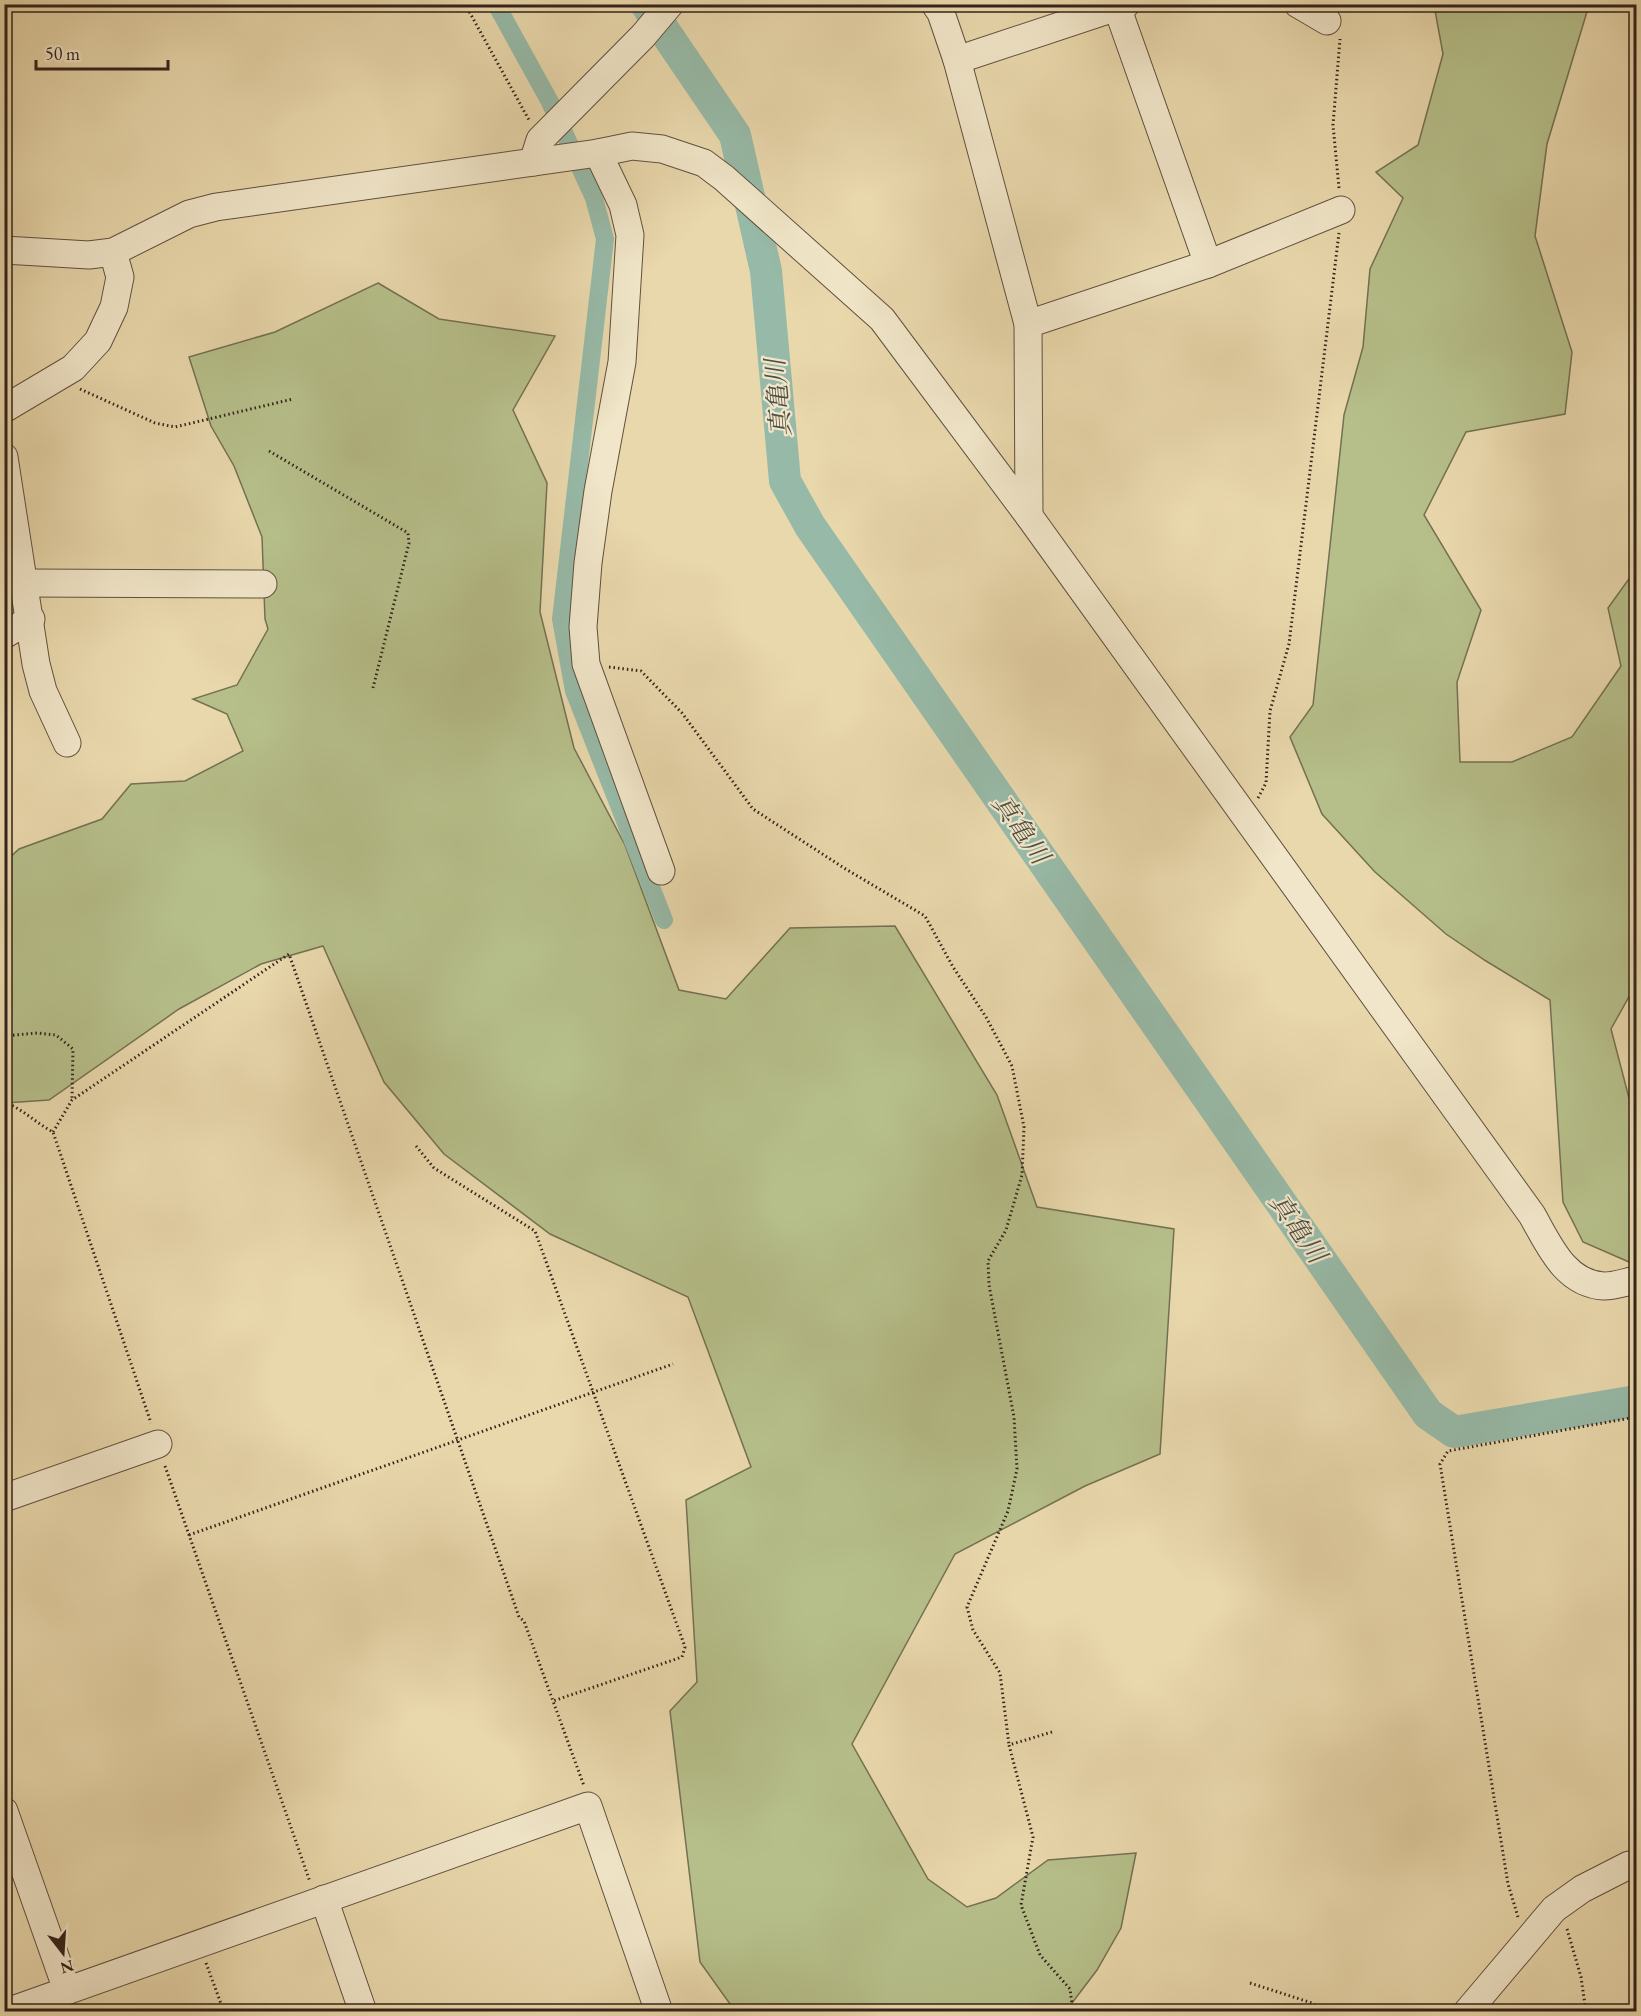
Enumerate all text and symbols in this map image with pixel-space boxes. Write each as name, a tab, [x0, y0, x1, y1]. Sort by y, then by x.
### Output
scale bar	[36, 33, 168, 71]
text: 50 m	[45, 42, 80, 65]
water label: 真亀川	[757, 355, 798, 438]
water label: 真亀川	[985, 787, 1059, 873]
water label: 真亀川	[1262, 1186, 1336, 1272]
north arrow	[33, 1923, 93, 1983]
text: N	[58, 1955, 77, 1979]

